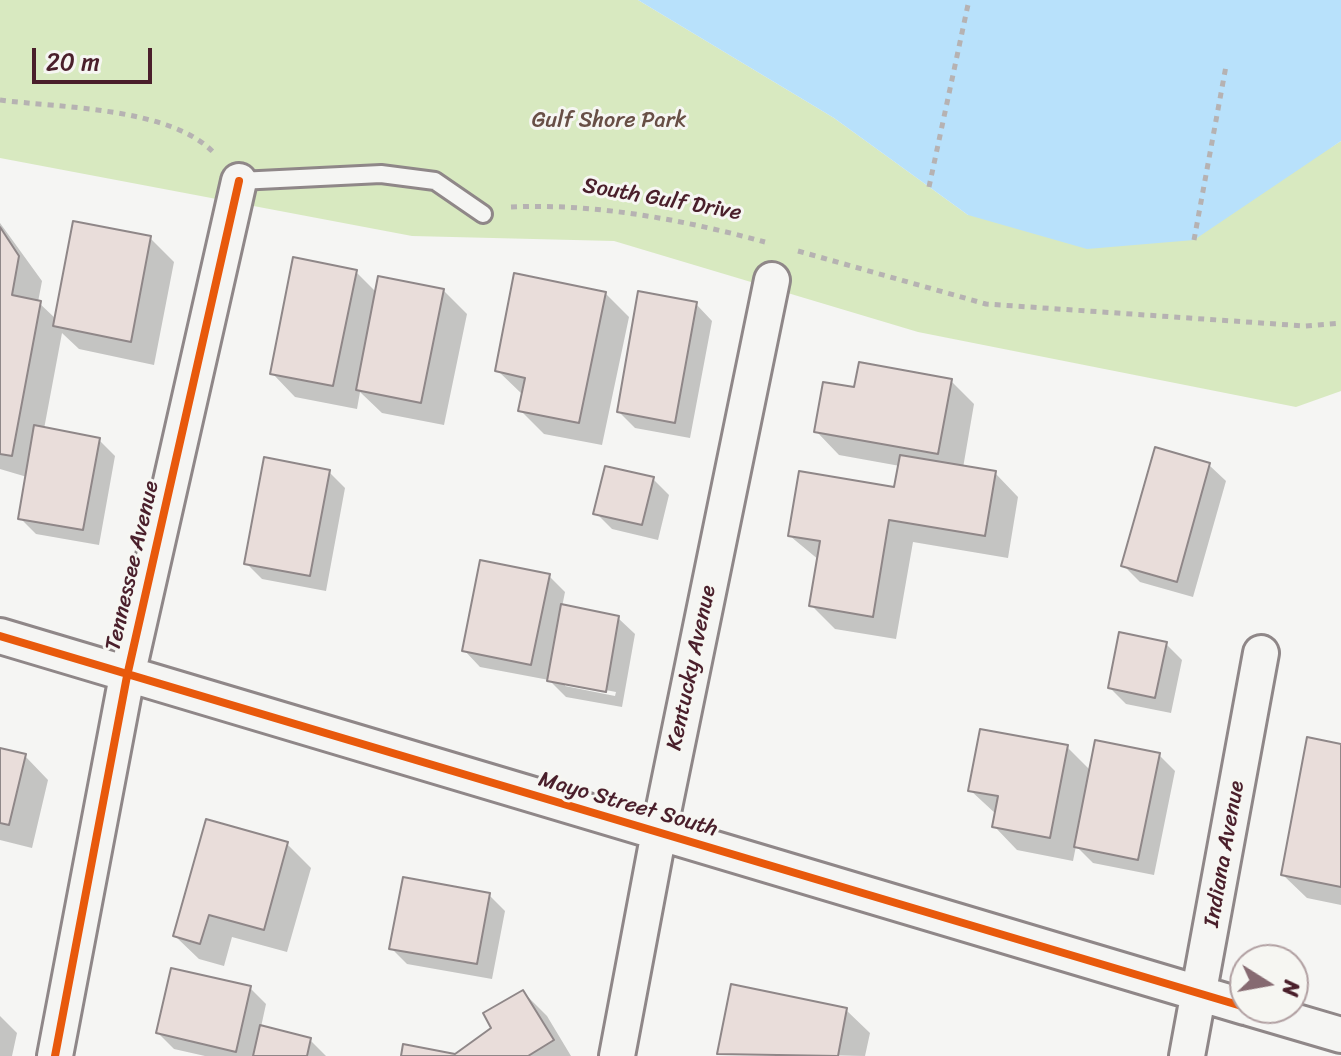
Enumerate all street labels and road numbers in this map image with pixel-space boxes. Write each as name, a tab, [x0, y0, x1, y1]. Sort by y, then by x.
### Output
street label: South Gulf Drive	[581, 173, 743, 227]
street label: Tennessee Avenue	[101, 478, 165, 654]
street label: Kentucky Avenue	[662, 583, 722, 753]
street label: Mayo Street South	[535, 767, 721, 843]
street label: Indiana Avenue	[1199, 779, 1251, 929]

